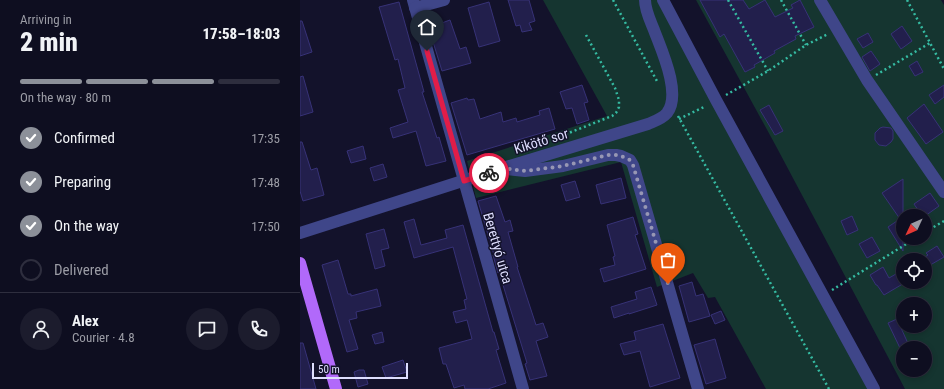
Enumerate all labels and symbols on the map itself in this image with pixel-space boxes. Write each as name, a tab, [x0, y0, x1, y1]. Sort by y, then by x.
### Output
pin	[410, 10, 444, 51]
street label: Kikötő sor	[512, 125, 570, 157]
courier	[469, 153, 509, 193]
north arrow	[896, 209, 932, 245]
street label: Berettyó utca	[480, 211, 516, 285]
pin	[651, 243, 685, 284]
scale bar	[312, 361, 408, 380]

